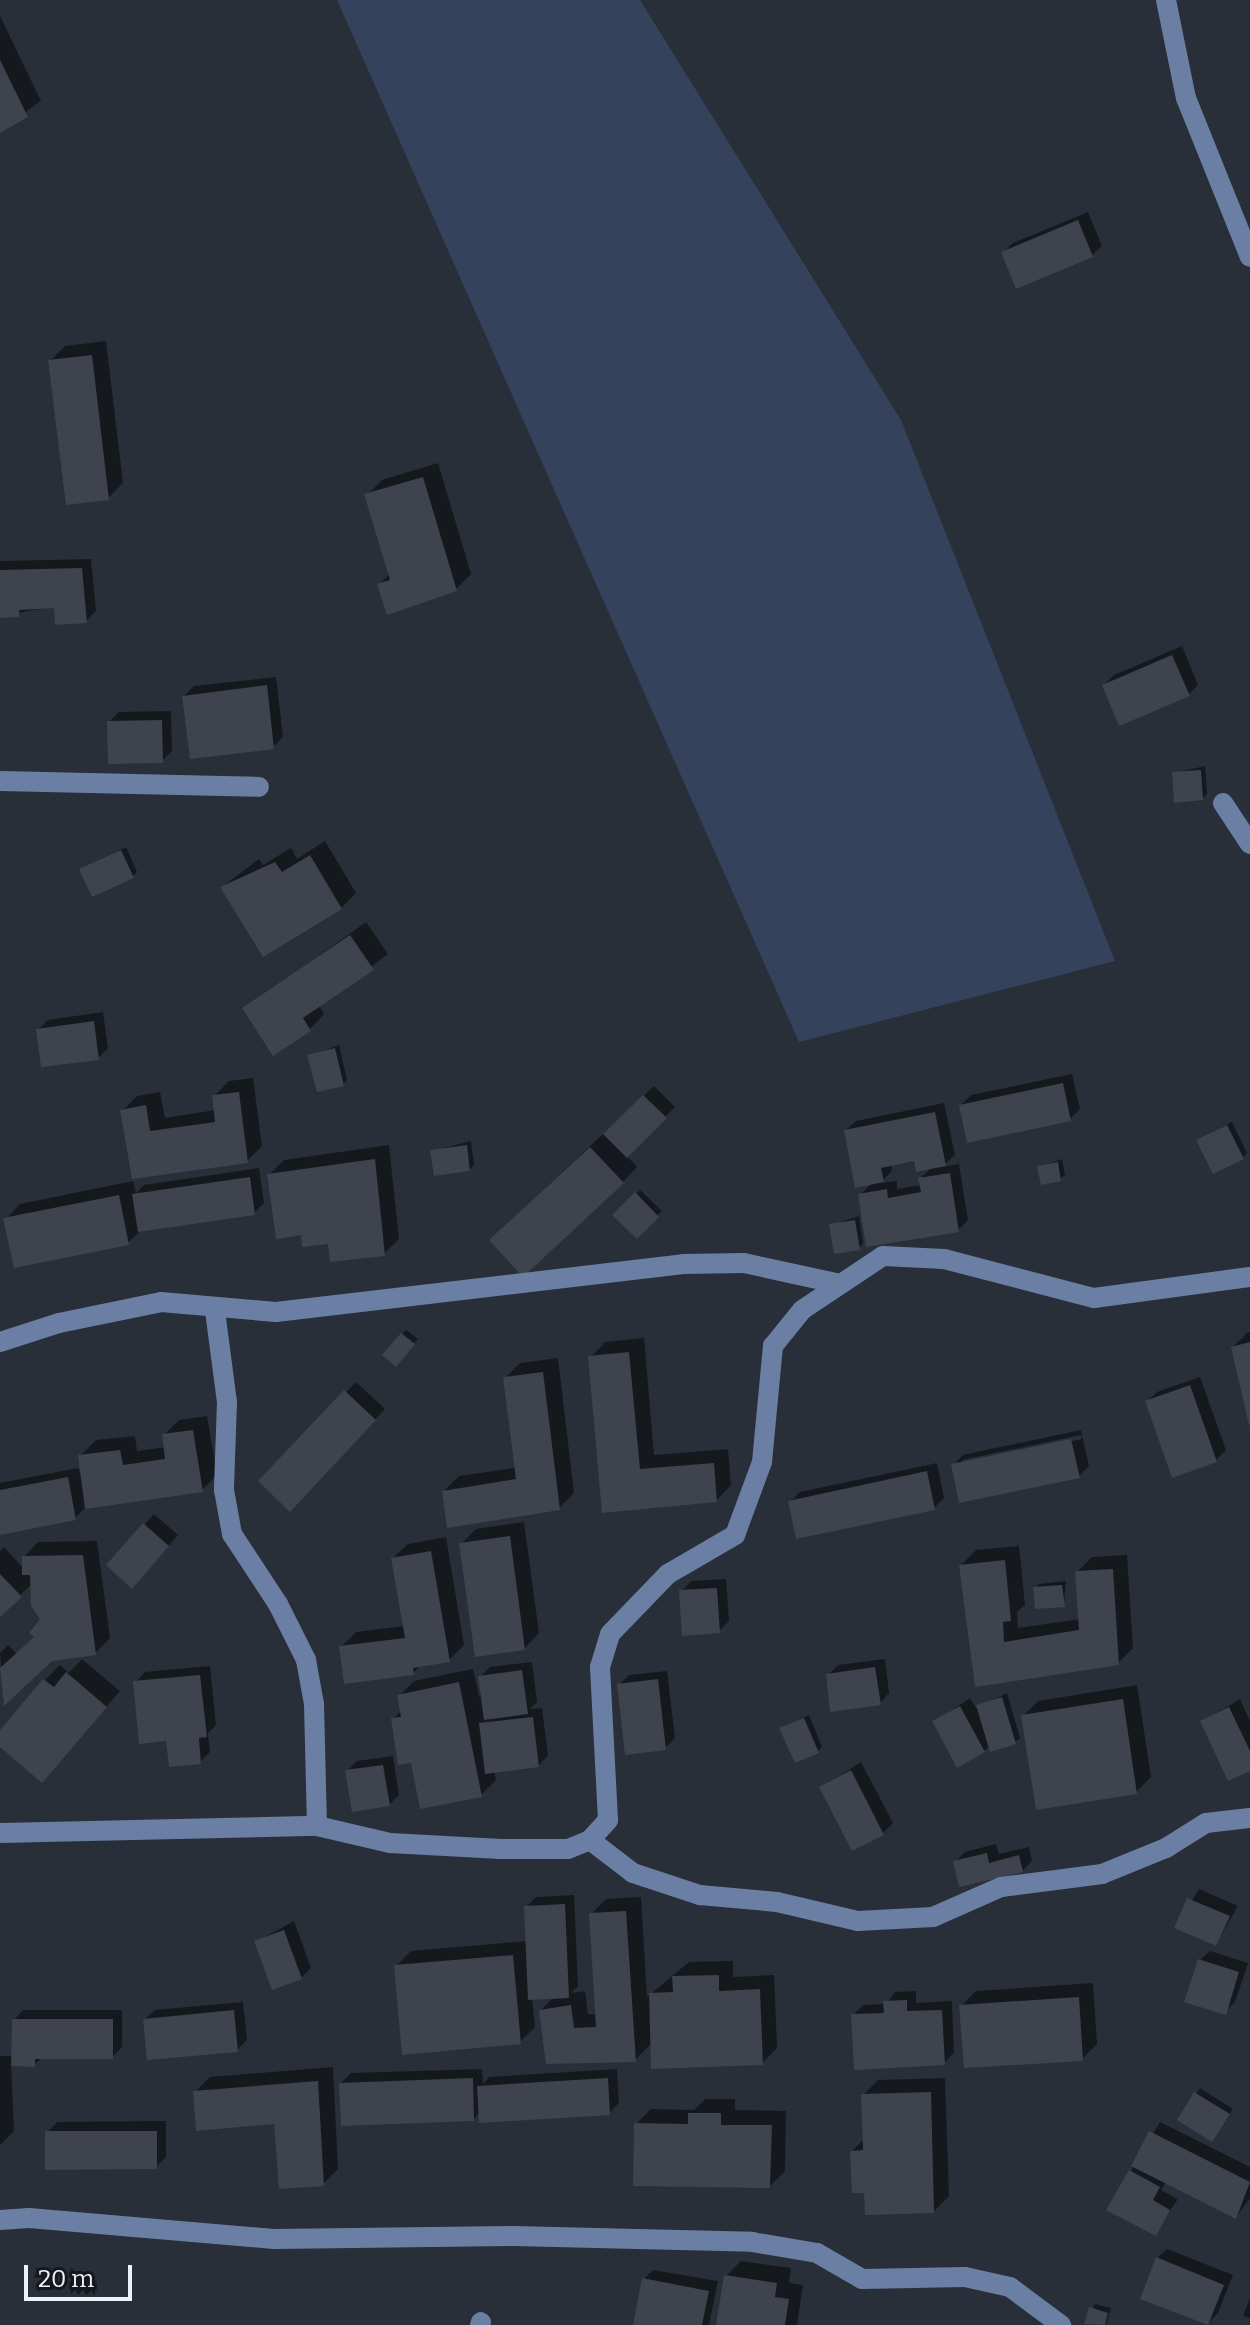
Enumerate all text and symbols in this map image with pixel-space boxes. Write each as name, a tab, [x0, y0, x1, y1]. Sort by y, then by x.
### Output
scale bar	[28, 2249, 136, 2299]
text: 20 m	[38, 2265, 94, 2293]

